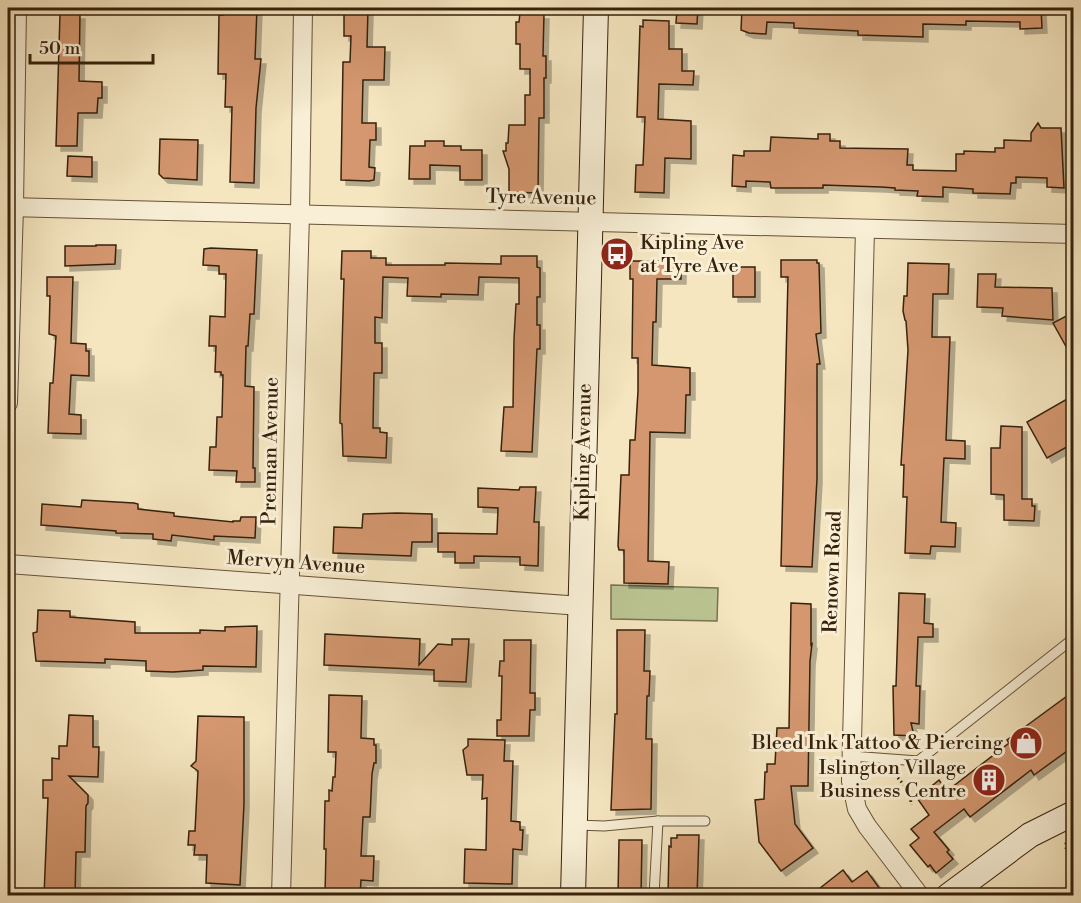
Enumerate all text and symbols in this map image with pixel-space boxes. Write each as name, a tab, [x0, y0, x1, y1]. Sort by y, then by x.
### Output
scale bar	[30, 27, 153, 65]
text: 50 m	[39, 37, 81, 60]
street label: Tyre Avenue	[485, 185, 597, 211]
place label: Kipling Ave at Tyre Ave	[640, 231, 744, 279]
bus stop icon: Kipling Ave at Tyre Ave	[599, 236, 635, 272]
street label: Prennan Avenue	[257, 377, 285, 525]
street label: Kipling Avenue	[570, 383, 598, 521]
street label: Renown Road	[818, 510, 848, 634]
street label: Mervyn Avenue	[226, 546, 366, 580]
shop icon: Bleed Ink Tattoo & Piercing	[1008, 725, 1044, 761]
place label: Bleed Ink Tattoo & Piercing	[751, 731, 1004, 756]
place label: Islington Village Business Centre	[819, 756, 966, 804]
building icon: Islington Village Business Centre	[971, 762, 1007, 798]

